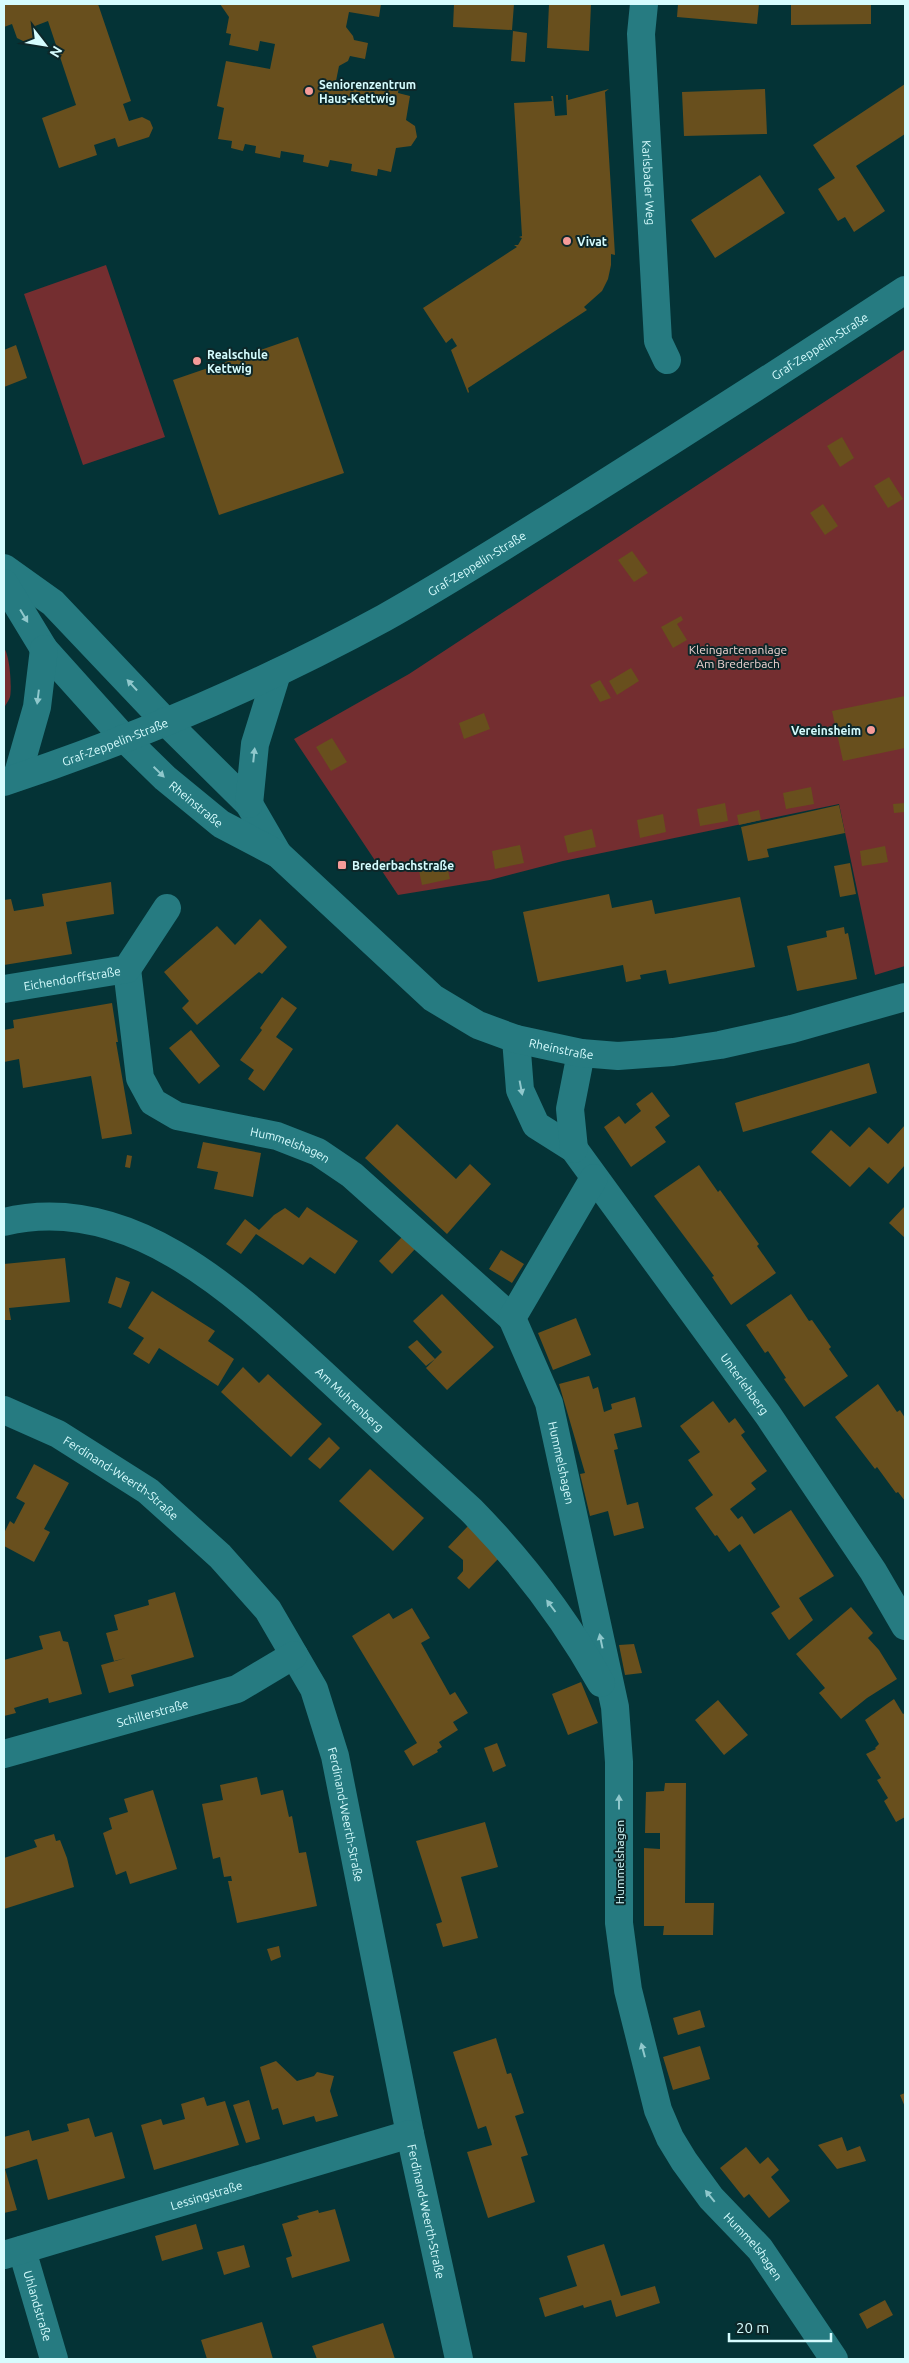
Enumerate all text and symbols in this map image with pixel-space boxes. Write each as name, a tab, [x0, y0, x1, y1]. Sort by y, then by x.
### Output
north arrow	[20, 20, 70, 70]
text: N	[47, 43, 66, 60]
place label: Seniorenzentrum Haus-Kettwig	[319, 78, 416, 105]
marker: Seniorenzentrum Haus-Kettwig	[303, 85, 315, 97]
street label: Karlsbader Weg	[640, 140, 658, 225]
marker: Vivat	[561, 235, 573, 247]
place label: Vivat	[577, 235, 607, 248]
street label: Graf-Zeppelin-Straße	[769, 310, 870, 382]
place label: Realschule Kettwig	[207, 348, 268, 375]
marker: Realschule Kettwig	[191, 355, 203, 367]
street label: Graf-Zeppelin-Straße	[425, 528, 528, 598]
one-way arrow	[19, 609, 28, 622]
park label: Kleingartenanlage Am Brederbach	[689, 643, 787, 670]
one-way arrow	[126, 680, 138, 692]
one-way arrow	[34, 690, 42, 706]
street label: Graf-Zeppelin-Straße	[60, 715, 170, 768]
place label: Vereinsheim	[791, 724, 861, 737]
marker: Vereinsheim	[865, 724, 877, 736]
one-way arrow	[250, 747, 258, 763]
one-way arrow	[153, 766, 165, 778]
street label: Rheinstraße	[167, 778, 226, 830]
marker: Brederbachstraße	[336, 859, 348, 871]
place label: Brederbachstraße	[352, 859, 454, 872]
street label: Eichendorffstraße	[23, 964, 121, 992]
street label: Rheinstraße	[528, 1036, 594, 1060]
one-way arrow	[517, 1080, 525, 1096]
street label: Hummelshagen	[249, 1124, 333, 1165]
street label: Unterlehberg	[718, 1350, 772, 1417]
street label: Am Muhrenberg	[314, 1364, 387, 1434]
street label: Hummelshagen	[547, 1420, 577, 1505]
street label: Ferdinand-Weerth-Straße	[62, 1433, 181, 1522]
one-way arrow	[546, 1600, 557, 1613]
one-way arrow	[597, 1634, 605, 1649]
street label: Schillerstraße	[115, 1696, 190, 1729]
street label: Ferdinand-Weerth-Straße	[326, 1745, 366, 1883]
one-way arrow	[615, 1794, 623, 1810]
street label: Hummelshagen	[613, 1820, 626, 1904]
one-way arrow	[638, 2042, 646, 2057]
street label: Ferdinand-Weerth-Straße	[406, 2143, 448, 2280]
street label: Lessingstraße	[169, 2178, 244, 2212]
one-way arrow	[704, 2189, 715, 2202]
street label: Hummelshagen	[722, 2209, 785, 2282]
street label: Uhlandstraße	[22, 2269, 55, 2342]
scale bar	[729, 2310, 832, 2342]
text: 20 m	[736, 2319, 769, 2336]

